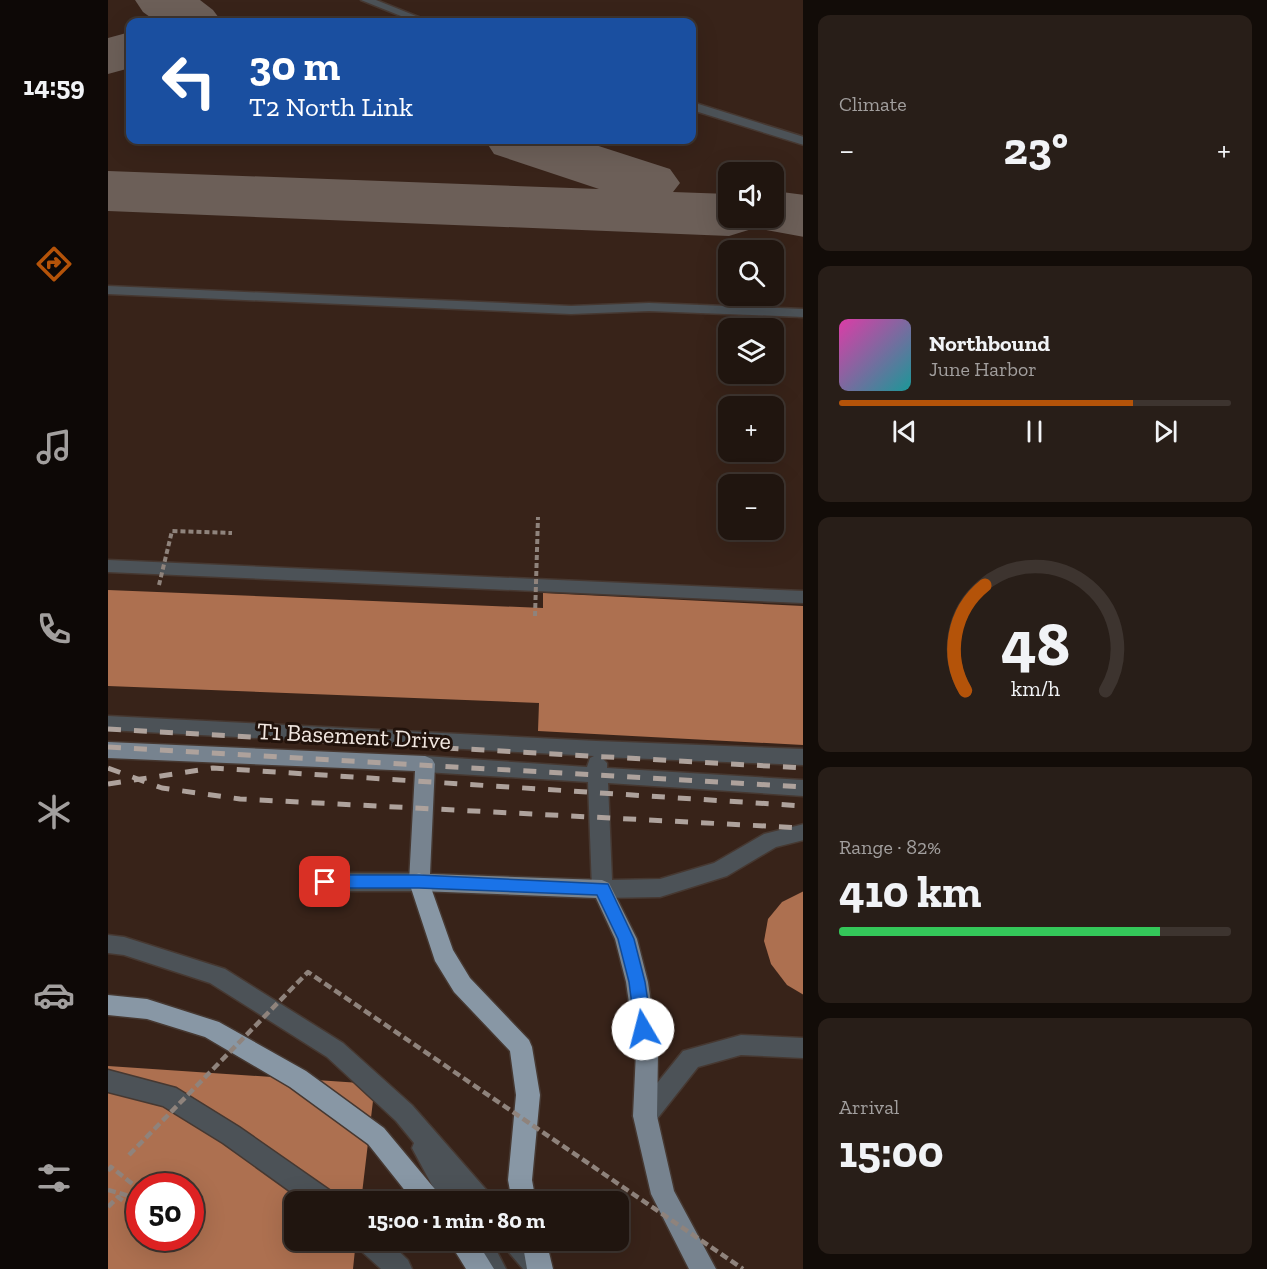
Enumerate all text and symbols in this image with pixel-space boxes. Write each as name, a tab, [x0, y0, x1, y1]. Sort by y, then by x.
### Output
text: 30 m	[249, 40, 340, 91]
icon: left	[150, 42, 228, 120]
text: 14:59	[23, 70, 85, 102]
text: T2 North Link	[249, 91, 413, 123]
text: Climate	[839, 92, 907, 116]
text: 23°	[1004, 122, 1068, 176]
text: −	[839, 130, 854, 169]
text: +	[1217, 130, 1231, 169]
map controls	[718, 162, 784, 540]
button: sound	[718, 162, 784, 228]
button: search	[718, 240, 784, 306]
icon: directions	[33, 243, 75, 285]
button: layers	[718, 318, 784, 384]
text: Northbound	[929, 330, 1050, 357]
text: June Harbor	[929, 357, 1037, 381]
button: +	[718, 396, 784, 462]
icon: previous	[888, 415, 921, 448]
icon: pause	[1018, 415, 1051, 448]
icon: next	[1149, 415, 1182, 448]
icon: music	[33, 426, 75, 468]
button: −	[718, 474, 784, 540]
text: 48	[1000, 607, 1070, 682]
icon: phone	[33, 608, 75, 650]
text: km/h	[1011, 677, 1059, 702]
street label: T1 Basement Drive	[256, 716, 452, 755]
icon: climate	[33, 791, 75, 833]
text: Range · 82%	[839, 835, 941, 859]
pin	[299, 856, 350, 907]
icon: arrive	[308, 865, 341, 898]
text: 410 km	[839, 865, 981, 919]
icon: car	[33, 974, 75, 1016]
position arrow	[611, 997, 675, 1061]
text: Arrival	[839, 1095, 899, 1119]
text: 15:00	[839, 1125, 944, 1179]
icon: filters	[33, 1157, 75, 1199]
speed limit sign: 50	[126, 1173, 204, 1251]
text: 15:00 · 1 min · 80 m	[368, 1207, 545, 1234]

